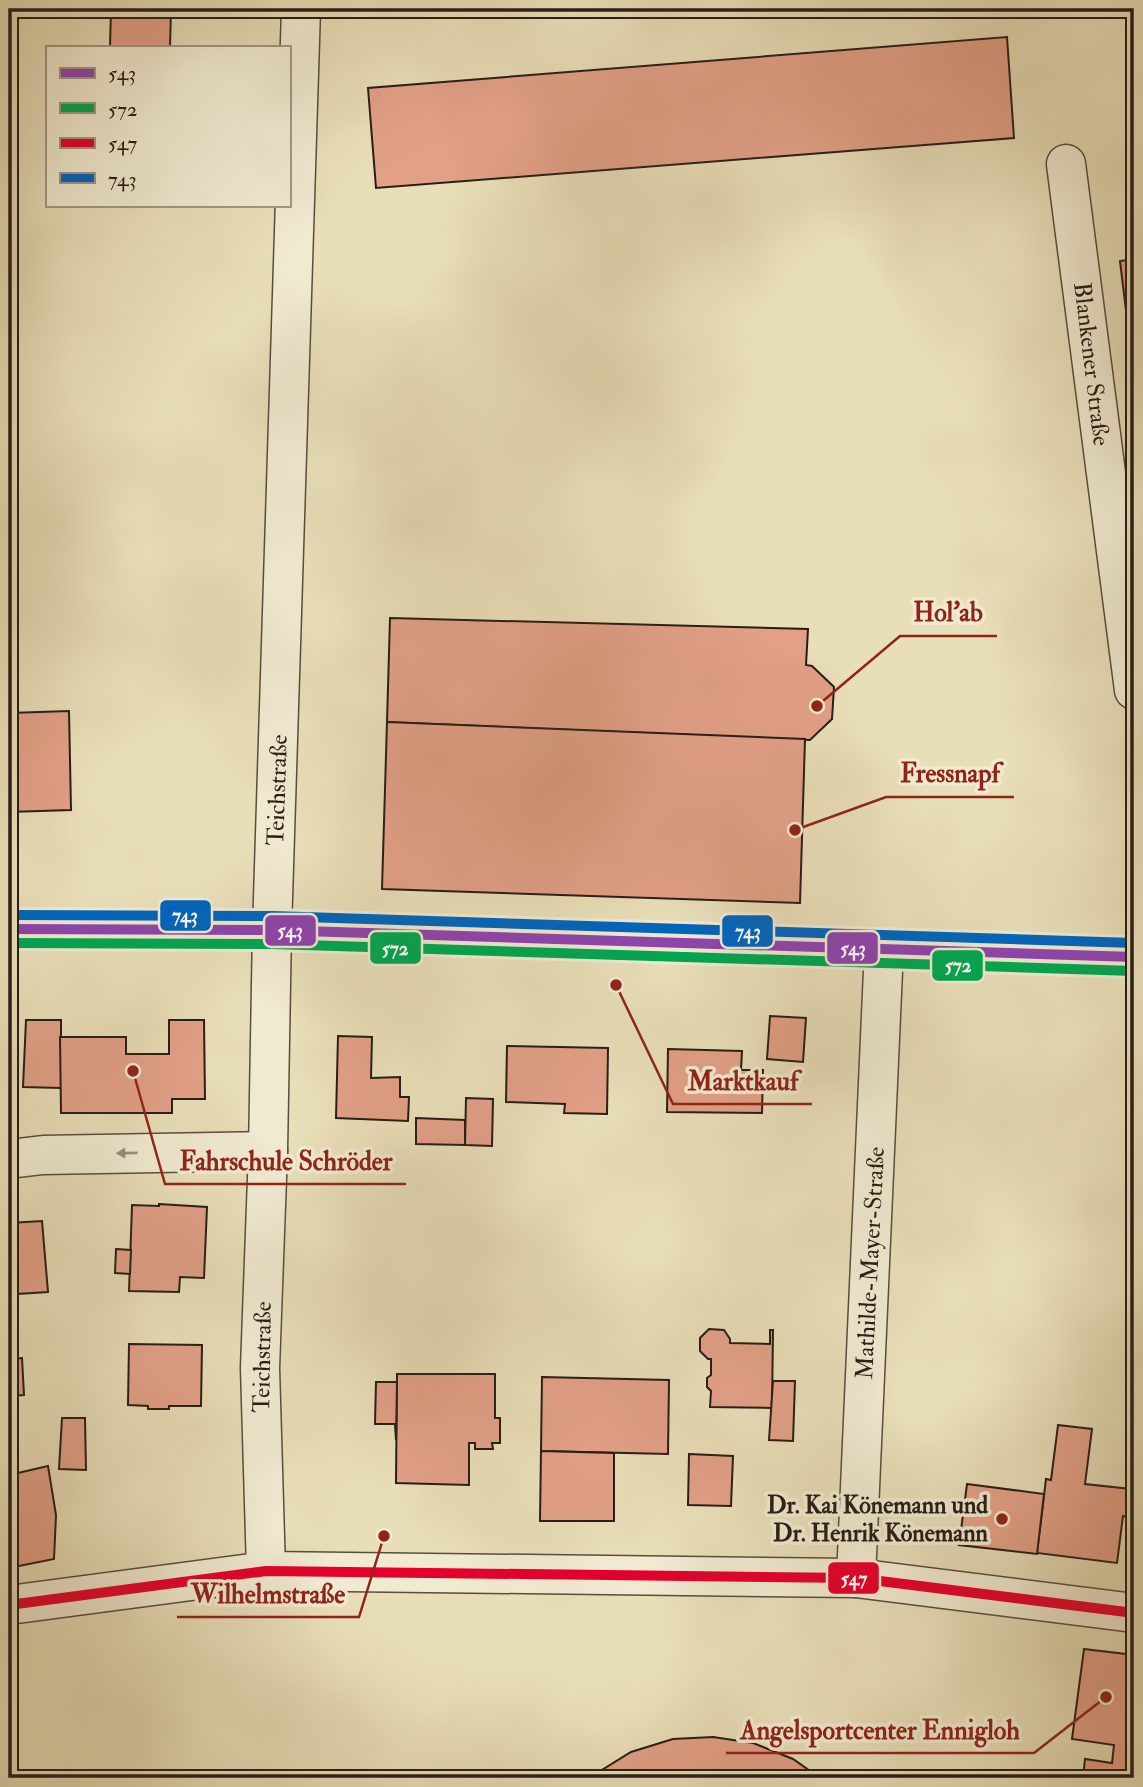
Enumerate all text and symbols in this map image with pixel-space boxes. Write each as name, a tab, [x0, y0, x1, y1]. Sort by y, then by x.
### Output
legend	[46, 46, 290, 206]
text: 543	[108, 60, 136, 87]
text: 572	[108, 96, 138, 123]
text: 547	[108, 130, 138, 157]
text: 743	[108, 166, 136, 193]
street label: Blankener Straße	[1066, 281, 1117, 448]
callout: Hol'ab	[900, 589, 997, 636]
text: Hol'ab	[913, 597, 983, 629]
street label: Teichstraße	[260, 734, 295, 846]
callout: Fressnapf	[886, 750, 1014, 797]
text: Fressnapf	[900, 758, 1004, 791]
line badge: 743	[159, 899, 212, 932]
text: 743	[172, 904, 198, 928]
line badge: 543	[264, 914, 317, 947]
line badge: 743	[721, 914, 774, 948]
text: 543	[277, 919, 303, 943]
text: 743	[735, 920, 761, 944]
line badge: 572	[369, 931, 422, 965]
line badge: 543	[826, 931, 879, 965]
text: 572	[382, 937, 409, 961]
text: 543	[840, 937, 866, 961]
line badge: 572	[931, 949, 984, 982]
text: 572	[945, 954, 972, 978]
callout: Marktkauf	[673, 1057, 812, 1104]
text: Marktkauf	[687, 1066, 803, 1098]
callout: Fahrschule Schröder	[165, 1137, 406, 1184]
text: Fahrschule Schröder	[180, 1146, 393, 1178]
street label: Mathilde-Mayer-Straße	[849, 1146, 892, 1380]
one-way arrow	[115, 1147, 137, 1159]
street label: Teichstraße	[246, 1301, 279, 1413]
place label: Dr. Kai Könemann und Dr. Henrik Könemann	[767, 1490, 989, 1549]
marker: Dr. Kai Könemann und Dr. Henrik Könemann	[994, 1511, 1010, 1527]
line badge: 547	[827, 1561, 880, 1595]
text: 547	[841, 1567, 867, 1591]
callout: Wilhelmstraße	[177, 1570, 359, 1617]
text: Wilhelmstraße	[190, 1579, 345, 1611]
callout: Angelsportcenter Ennigloh	[726, 1706, 1034, 1753]
text: Angelsportcenter Ennigloh	[739, 1715, 1020, 1748]

